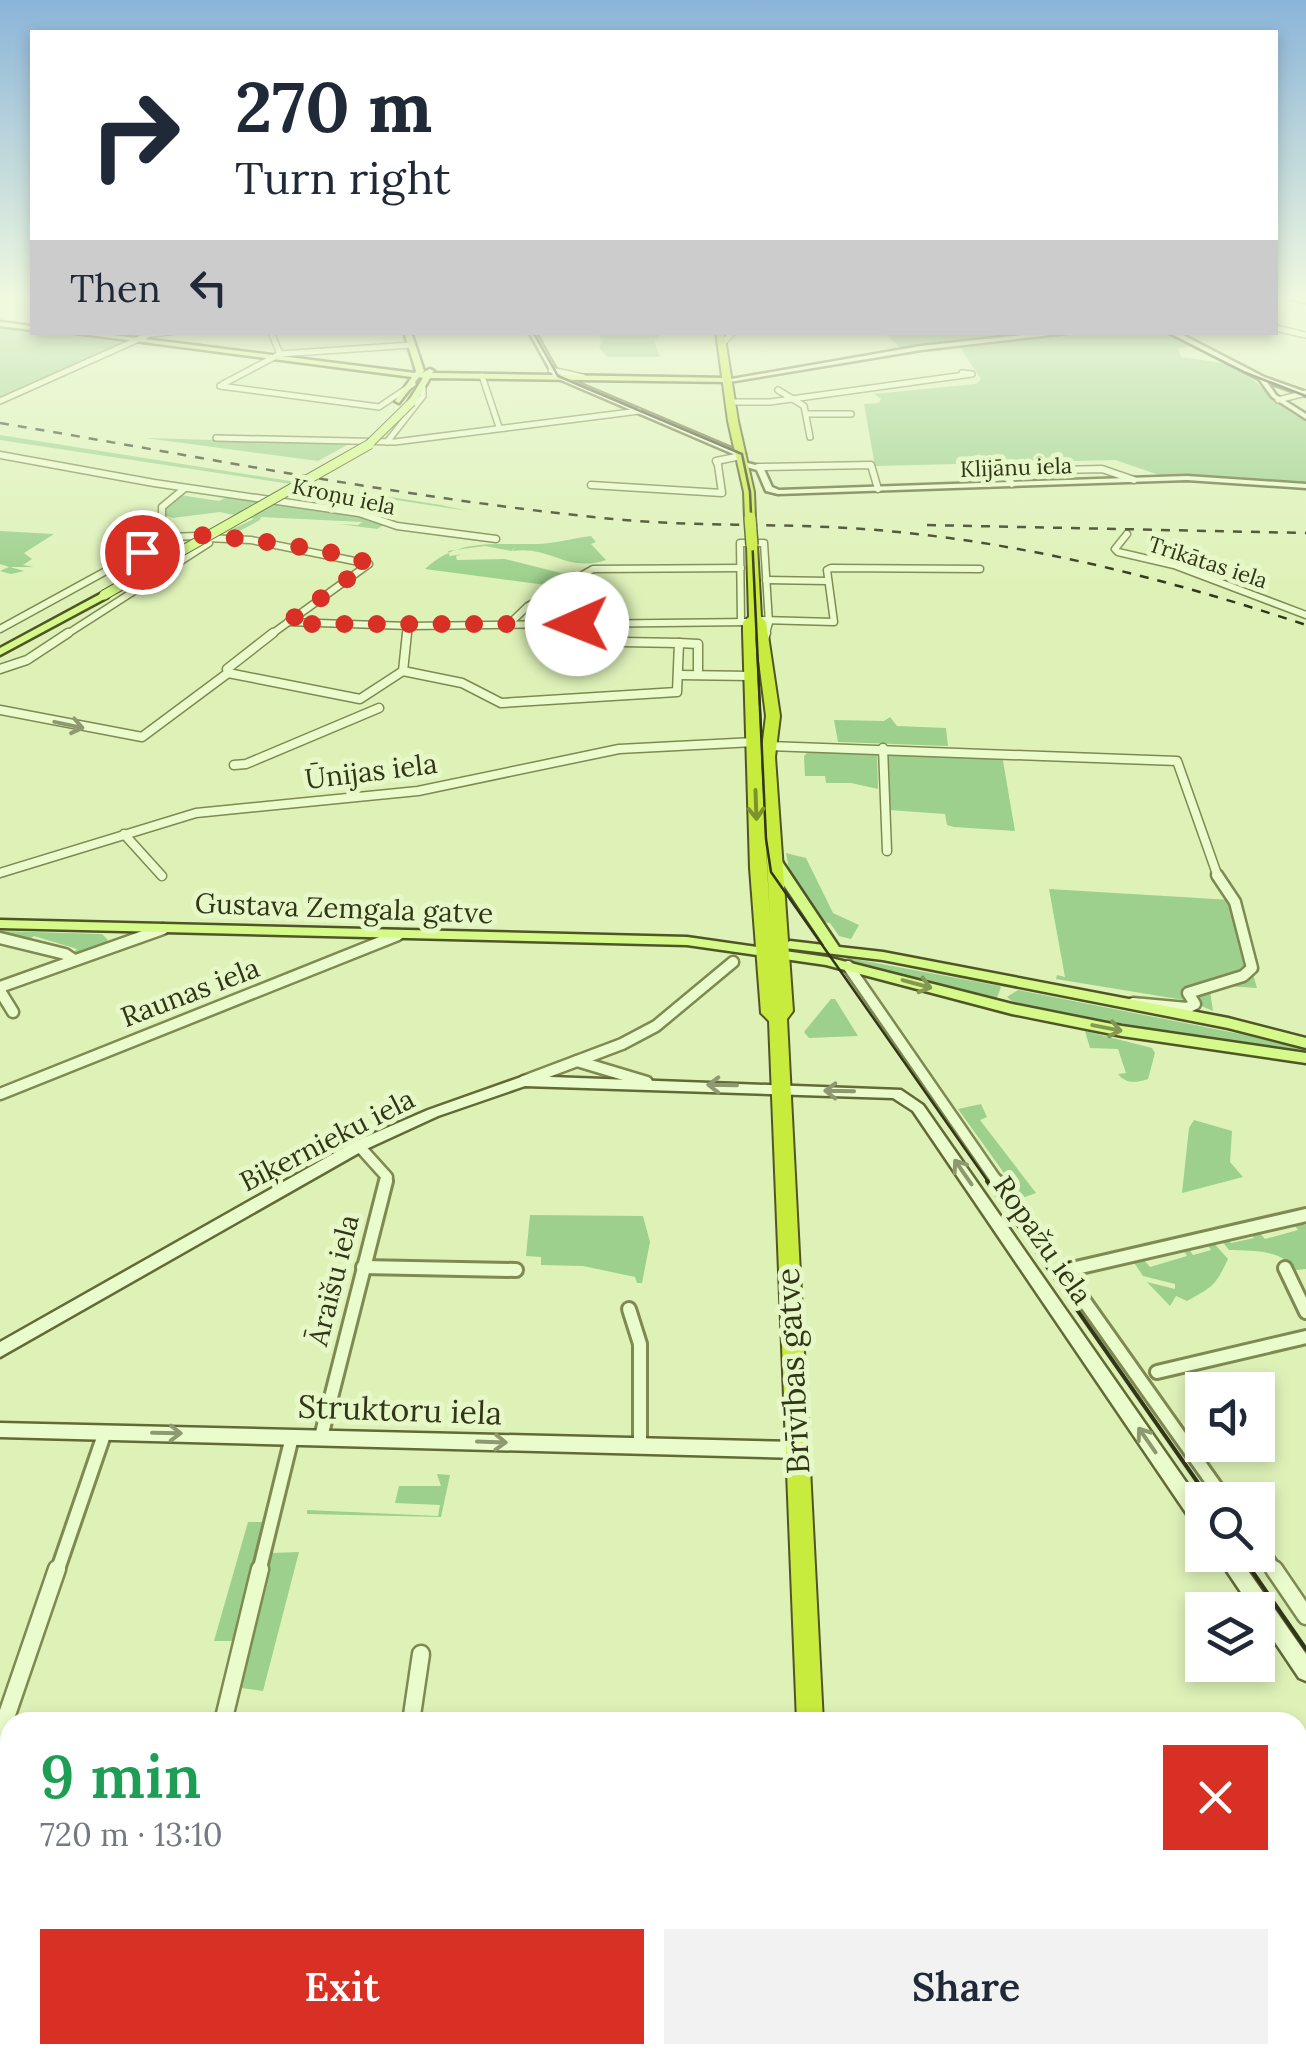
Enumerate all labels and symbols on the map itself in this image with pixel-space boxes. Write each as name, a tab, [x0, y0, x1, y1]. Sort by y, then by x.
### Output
street label: Klijānu iela	[960, 451, 1072, 483]
street label: Kroņu iela	[290, 471, 398, 521]
pin	[100, 510, 185, 595]
street label: Trikātas iela	[1145, 530, 1271, 594]
position arrow	[525, 572, 629, 676]
one-way arrow	[52, 717, 84, 735]
street label: Ūnijas iela	[303, 745, 439, 797]
one-way arrow	[746, 788, 765, 820]
street label: Gustava Zemgala gatve	[194, 885, 494, 931]
street label: Raunas iela	[116, 949, 264, 1035]
one-way arrow	[901, 975, 932, 994]
one-way arrow	[1090, 1020, 1122, 1039]
one-way arrow	[706, 1075, 738, 1094]
street label: Biķernieku iela	[234, 1080, 420, 1200]
one-way arrow	[823, 1082, 856, 1100]
one-way arrow	[953, 1159, 974, 1187]
street label: Ropažu iela	[986, 1169, 1100, 1311]
street label: Āraišu iela	[299, 1211, 367, 1350]
street label: Brīvības gatve	[767, 1267, 818, 1475]
street label: Struktoru iela	[297, 1385, 503, 1434]
one-way arrow	[150, 1424, 183, 1442]
one-way arrow	[1137, 1427, 1158, 1454]
one-way arrow	[476, 1433, 508, 1452]

